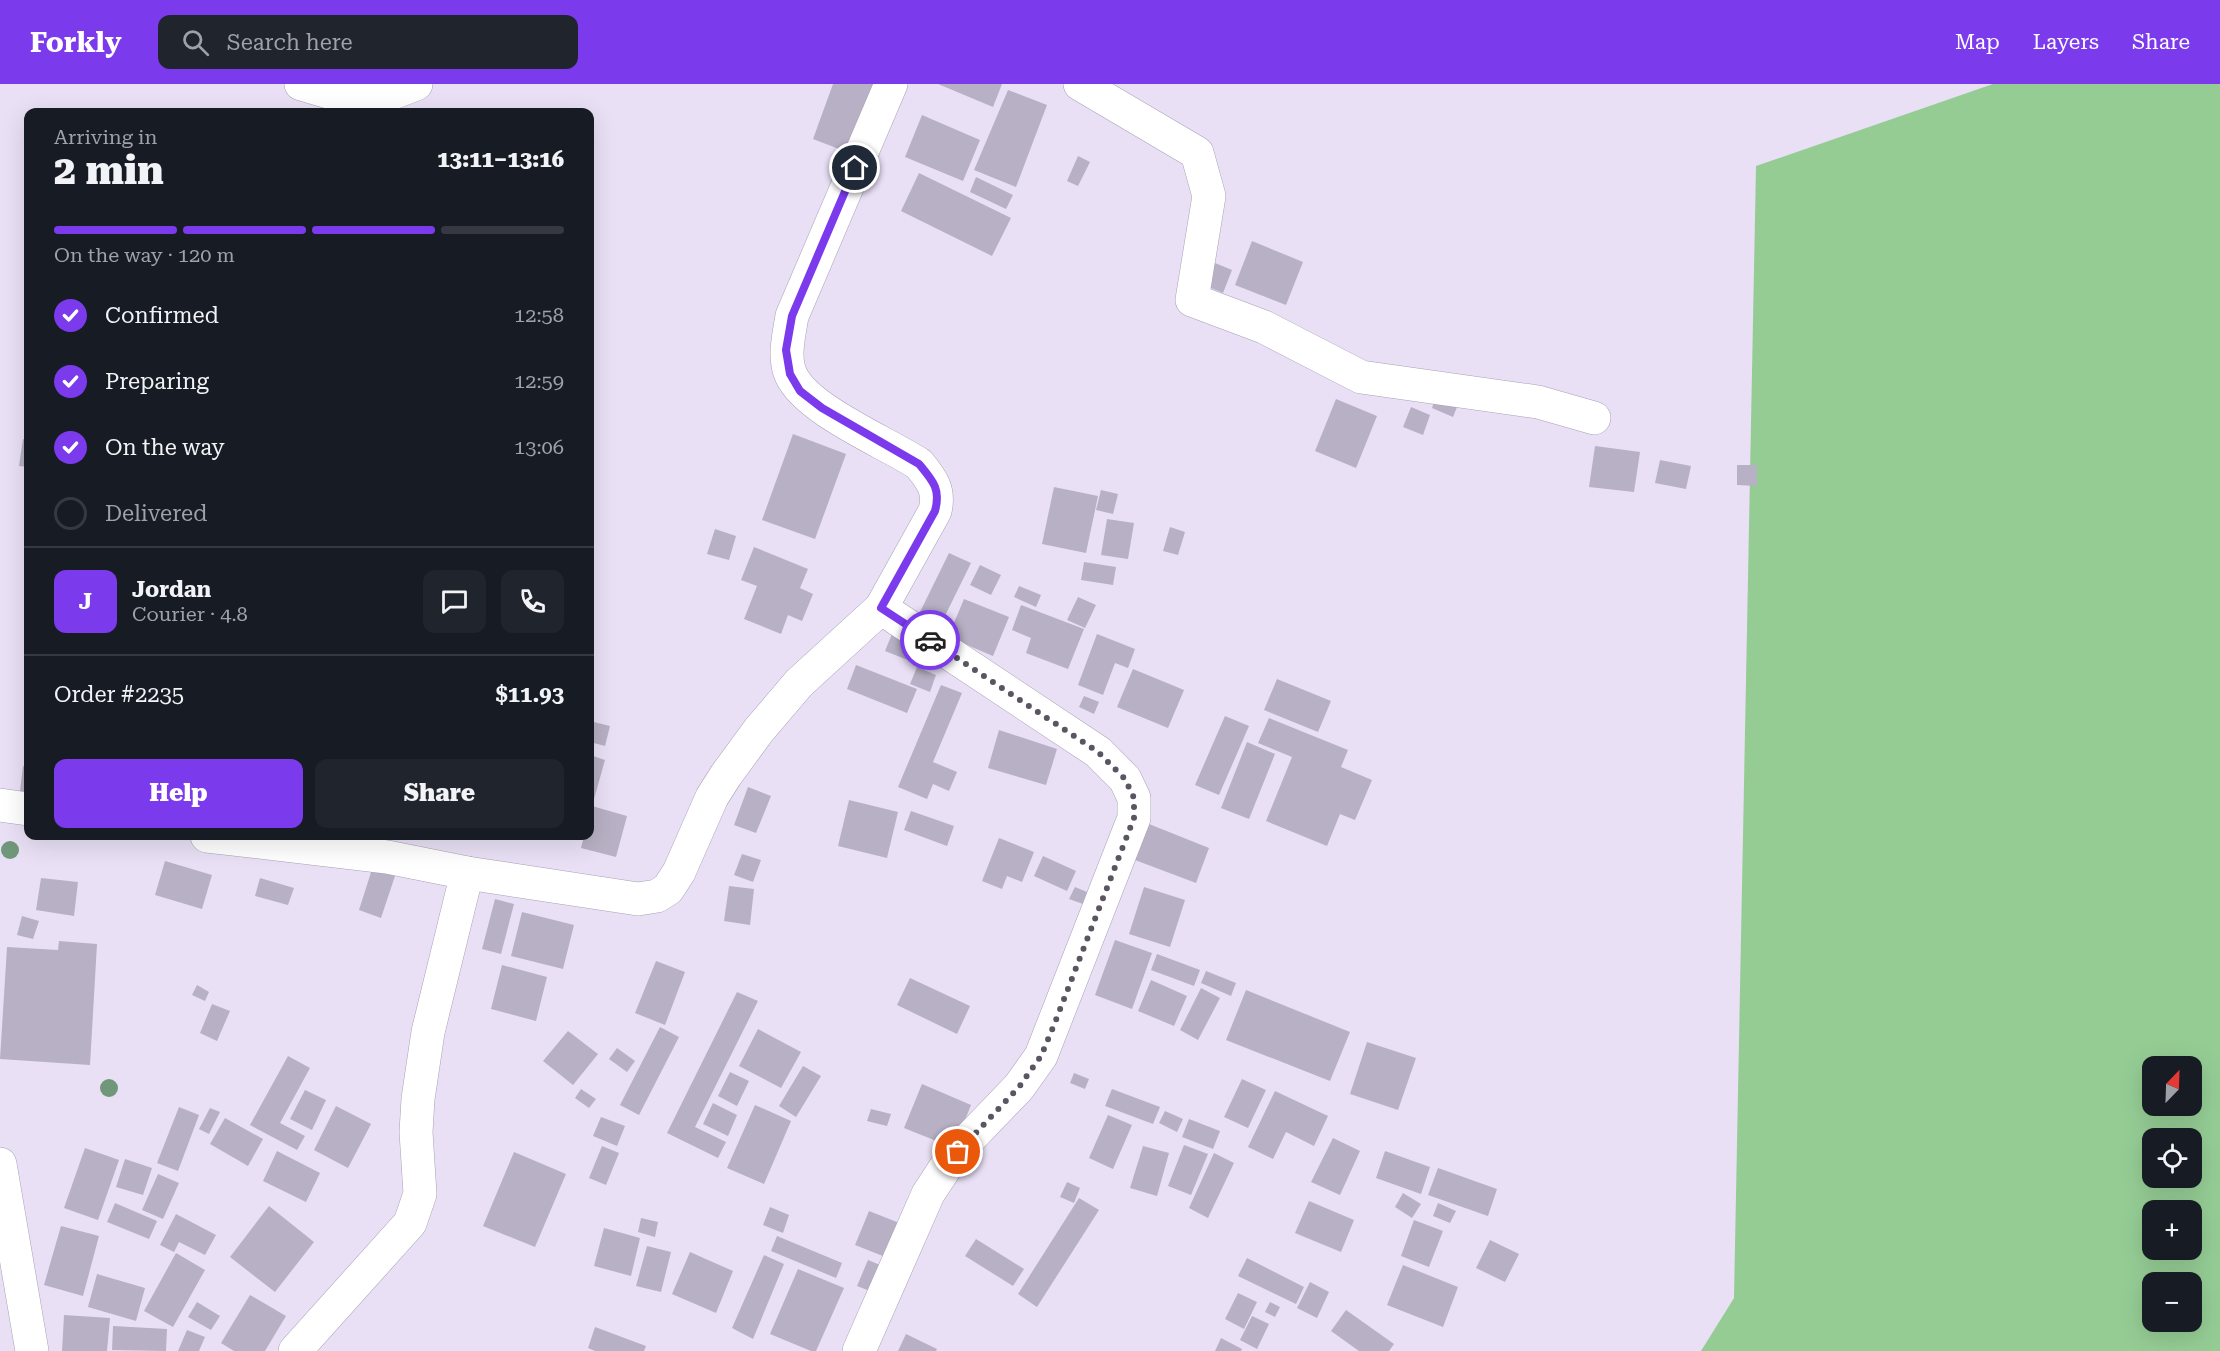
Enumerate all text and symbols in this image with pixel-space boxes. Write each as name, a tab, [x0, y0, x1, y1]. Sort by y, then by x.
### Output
search box	[158, 15, 578, 69]
text: Forkly	[30, 26, 122, 59]
icon: search	[179, 26, 212, 59]
text: Search here	[227, 30, 353, 55]
text: Map	[1955, 30, 2000, 54]
text: Layers	[2033, 30, 2099, 54]
text: Share	[2132, 30, 2190, 54]
text: Arriving in	[54, 125, 157, 149]
pin	[829, 142, 880, 193]
text: 13:11–13:16	[437, 147, 564, 172]
text: 2 min	[54, 148, 164, 194]
icon: home	[838, 151, 871, 184]
text: On the way · 120 m	[54, 243, 235, 267]
icon: check	[54, 299, 87, 332]
text: Confirmed	[105, 303, 219, 328]
text: 12:58	[514, 303, 564, 327]
icon: check	[54, 365, 87, 398]
text: Preparing	[105, 369, 209, 394]
text: 12:59	[514, 369, 564, 393]
icon: check	[54, 431, 87, 464]
text: On the way	[105, 435, 225, 460]
text: 13:06	[514, 435, 564, 459]
text: Delivered	[105, 501, 207, 526]
button: chat	[423, 570, 486, 633]
button: phone	[501, 570, 564, 633]
text: Jordan	[132, 577, 211, 602]
text: J	[79, 589, 92, 614]
text: Courier · 4.8	[132, 602, 248, 626]
courier	[900, 610, 960, 670]
icon: car	[914, 624, 947, 657]
text: Order #2235	[54, 682, 184, 707]
text: $11.93	[495, 682, 564, 707]
button: Help	[54, 759, 303, 828]
button: Share	[315, 759, 564, 828]
north arrow	[2142, 1056, 2202, 1116]
map controls	[2142, 1056, 2202, 1332]
pin	[932, 1126, 983, 1177]
button: locate	[2142, 1128, 2202, 1188]
icon: bag	[941, 1135, 974, 1168]
button: +	[2142, 1200, 2202, 1260]
button: −	[2142, 1272, 2202, 1332]

